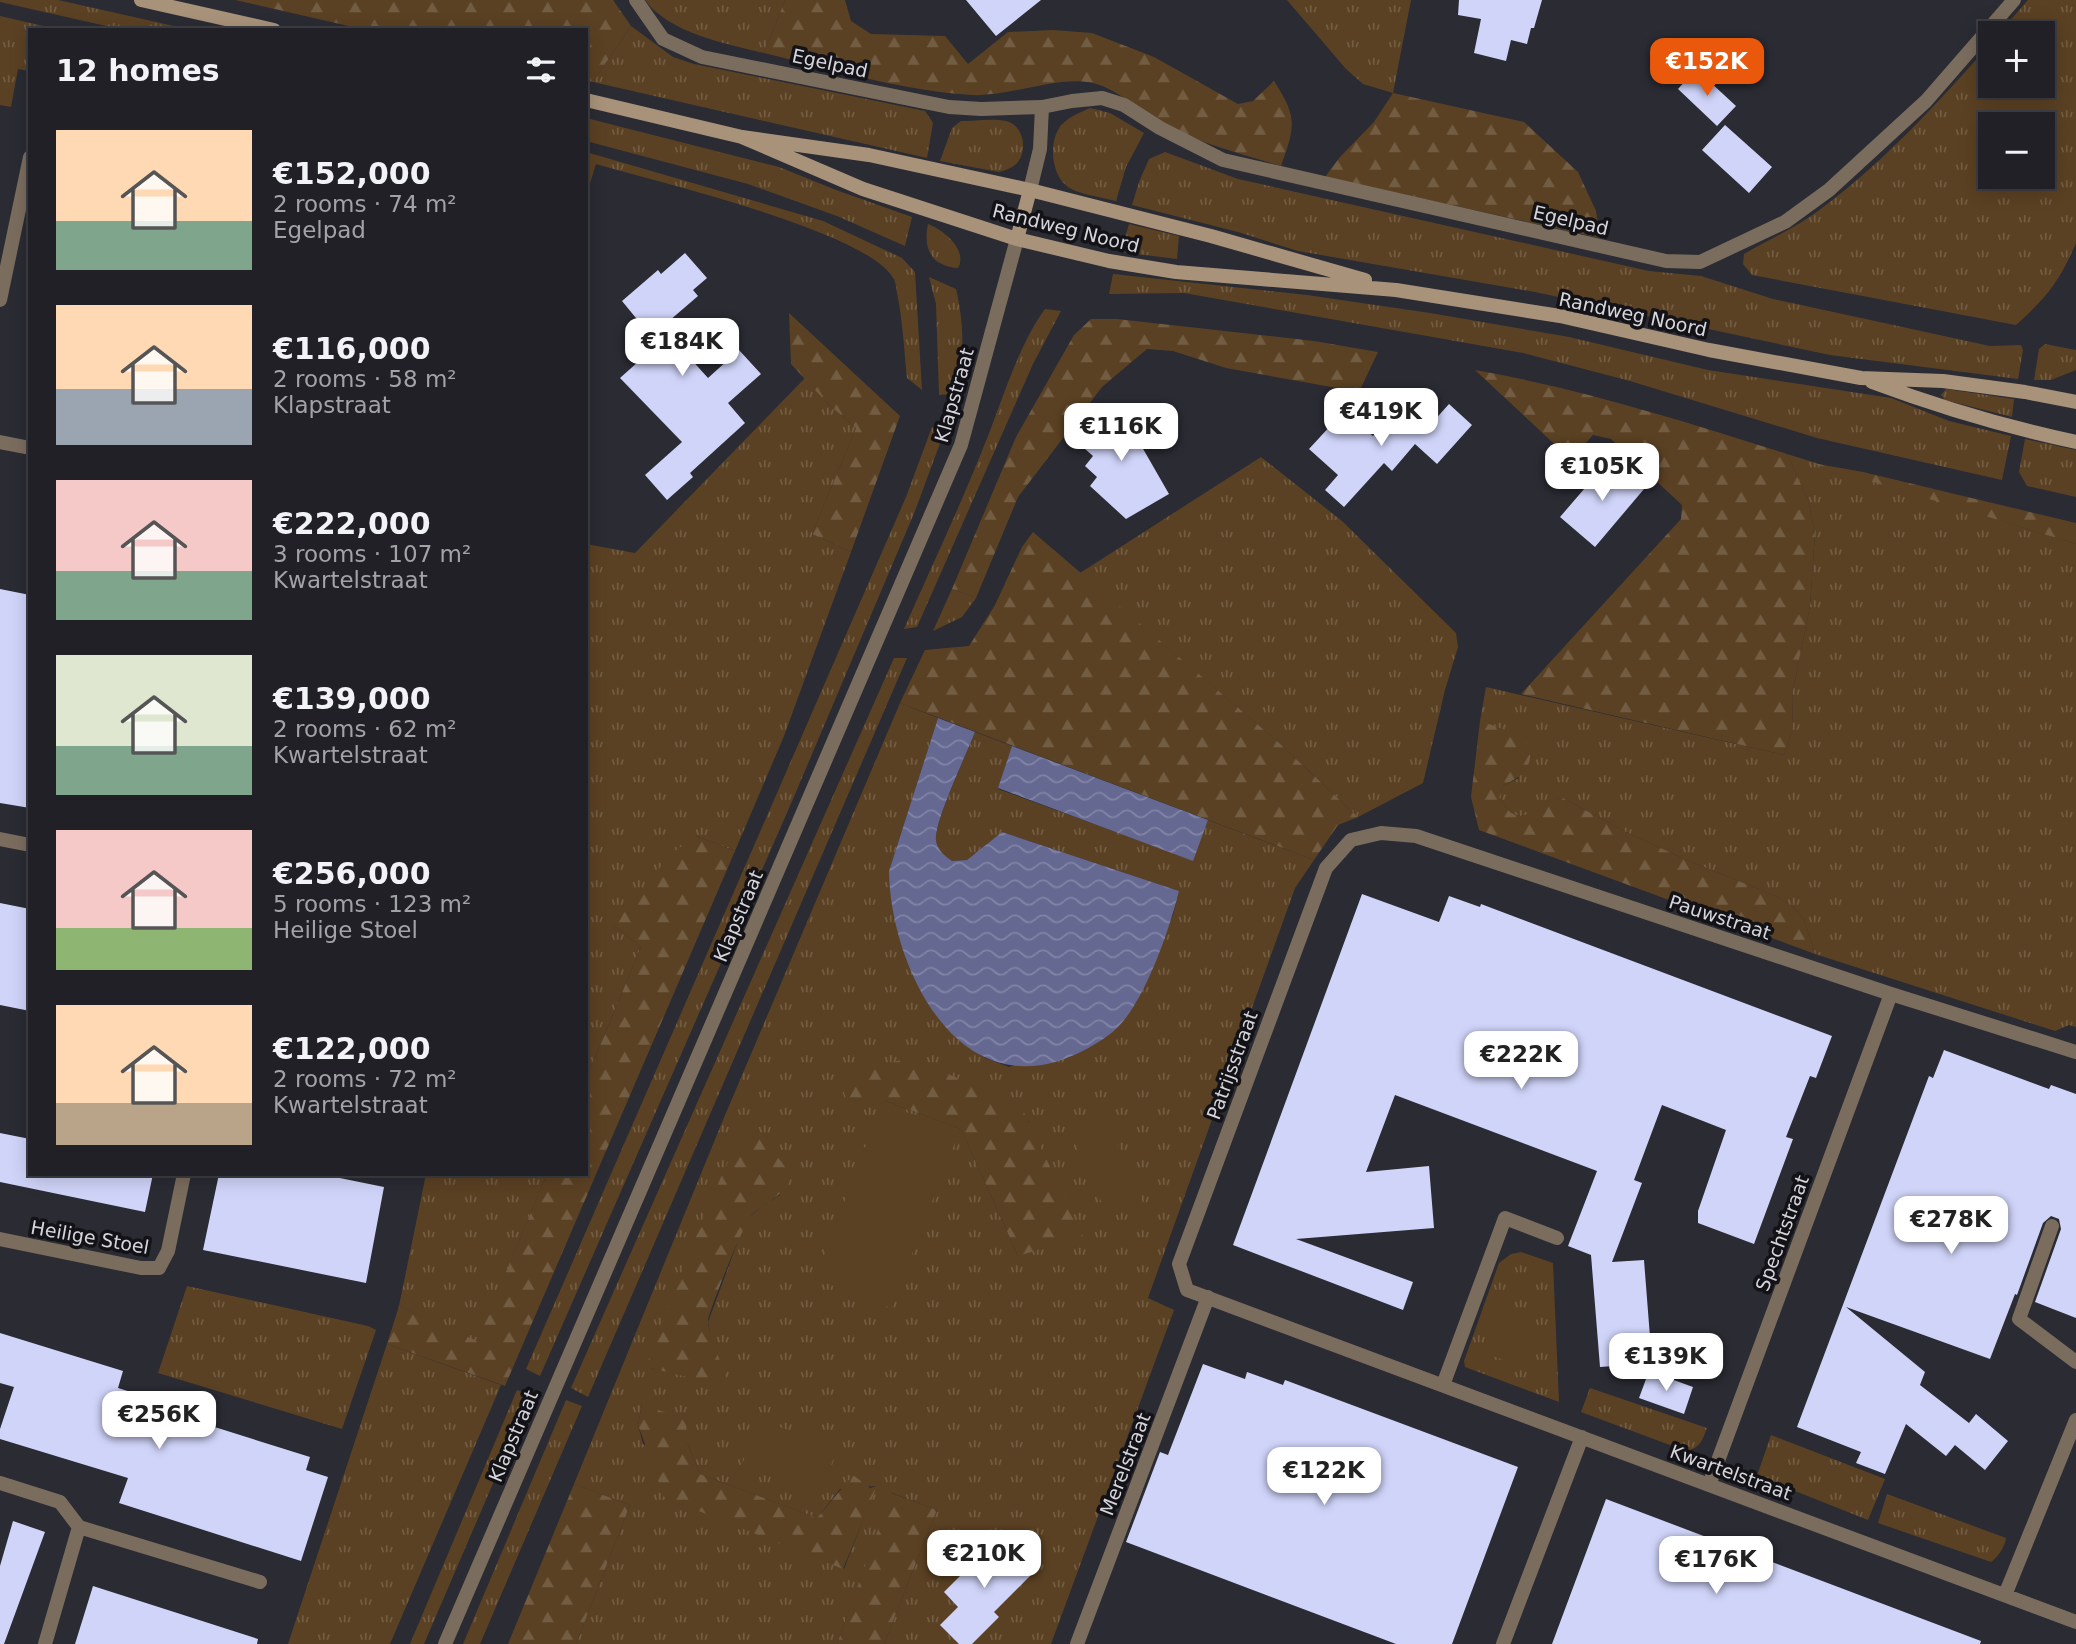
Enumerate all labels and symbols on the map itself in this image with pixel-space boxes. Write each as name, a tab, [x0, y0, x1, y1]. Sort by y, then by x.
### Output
pin: €152K	[1658, 38, 1756, 98]
street label: Egelpad	[790, 44, 870, 82]
street label: Randweg Noord	[990, 199, 1142, 257]
street label: Egelpad	[1531, 201, 1611, 239]
street label: Randweg Noord	[1557, 288, 1709, 340]
pin: €184K	[633, 318, 731, 378]
street label: Klapstraat	[930, 345, 978, 445]
pin: €419K	[1332, 388, 1430, 448]
pin: €116K	[1072, 404, 1170, 463]
pin: €105K	[1553, 444, 1651, 503]
street label: Klapstraat	[709, 867, 767, 965]
street label: Pauwstraat	[1666, 890, 1774, 944]
street label: Patrijsstraat	[1202, 1008, 1262, 1122]
pin: €222K	[1472, 1032, 1570, 1091]
street label: Spechtstraat	[1751, 1172, 1813, 1294]
pin: €278K	[1902, 1196, 2000, 1256]
street label: Heilige Stoel	[29, 1216, 151, 1258]
pin: €139K	[1617, 1334, 1715, 1393]
street label: Klapstraat	[484, 1387, 542, 1485]
pin: €256K	[110, 1392, 208, 1451]
street label: Merelstraat	[1095, 1409, 1155, 1519]
street label: Kwartelstraat	[1667, 1440, 1795, 1504]
pin: €122K	[1275, 1448, 1373, 1507]
pin: €210K	[935, 1530, 1033, 1590]
pin: €176K	[1667, 1536, 1765, 1596]

